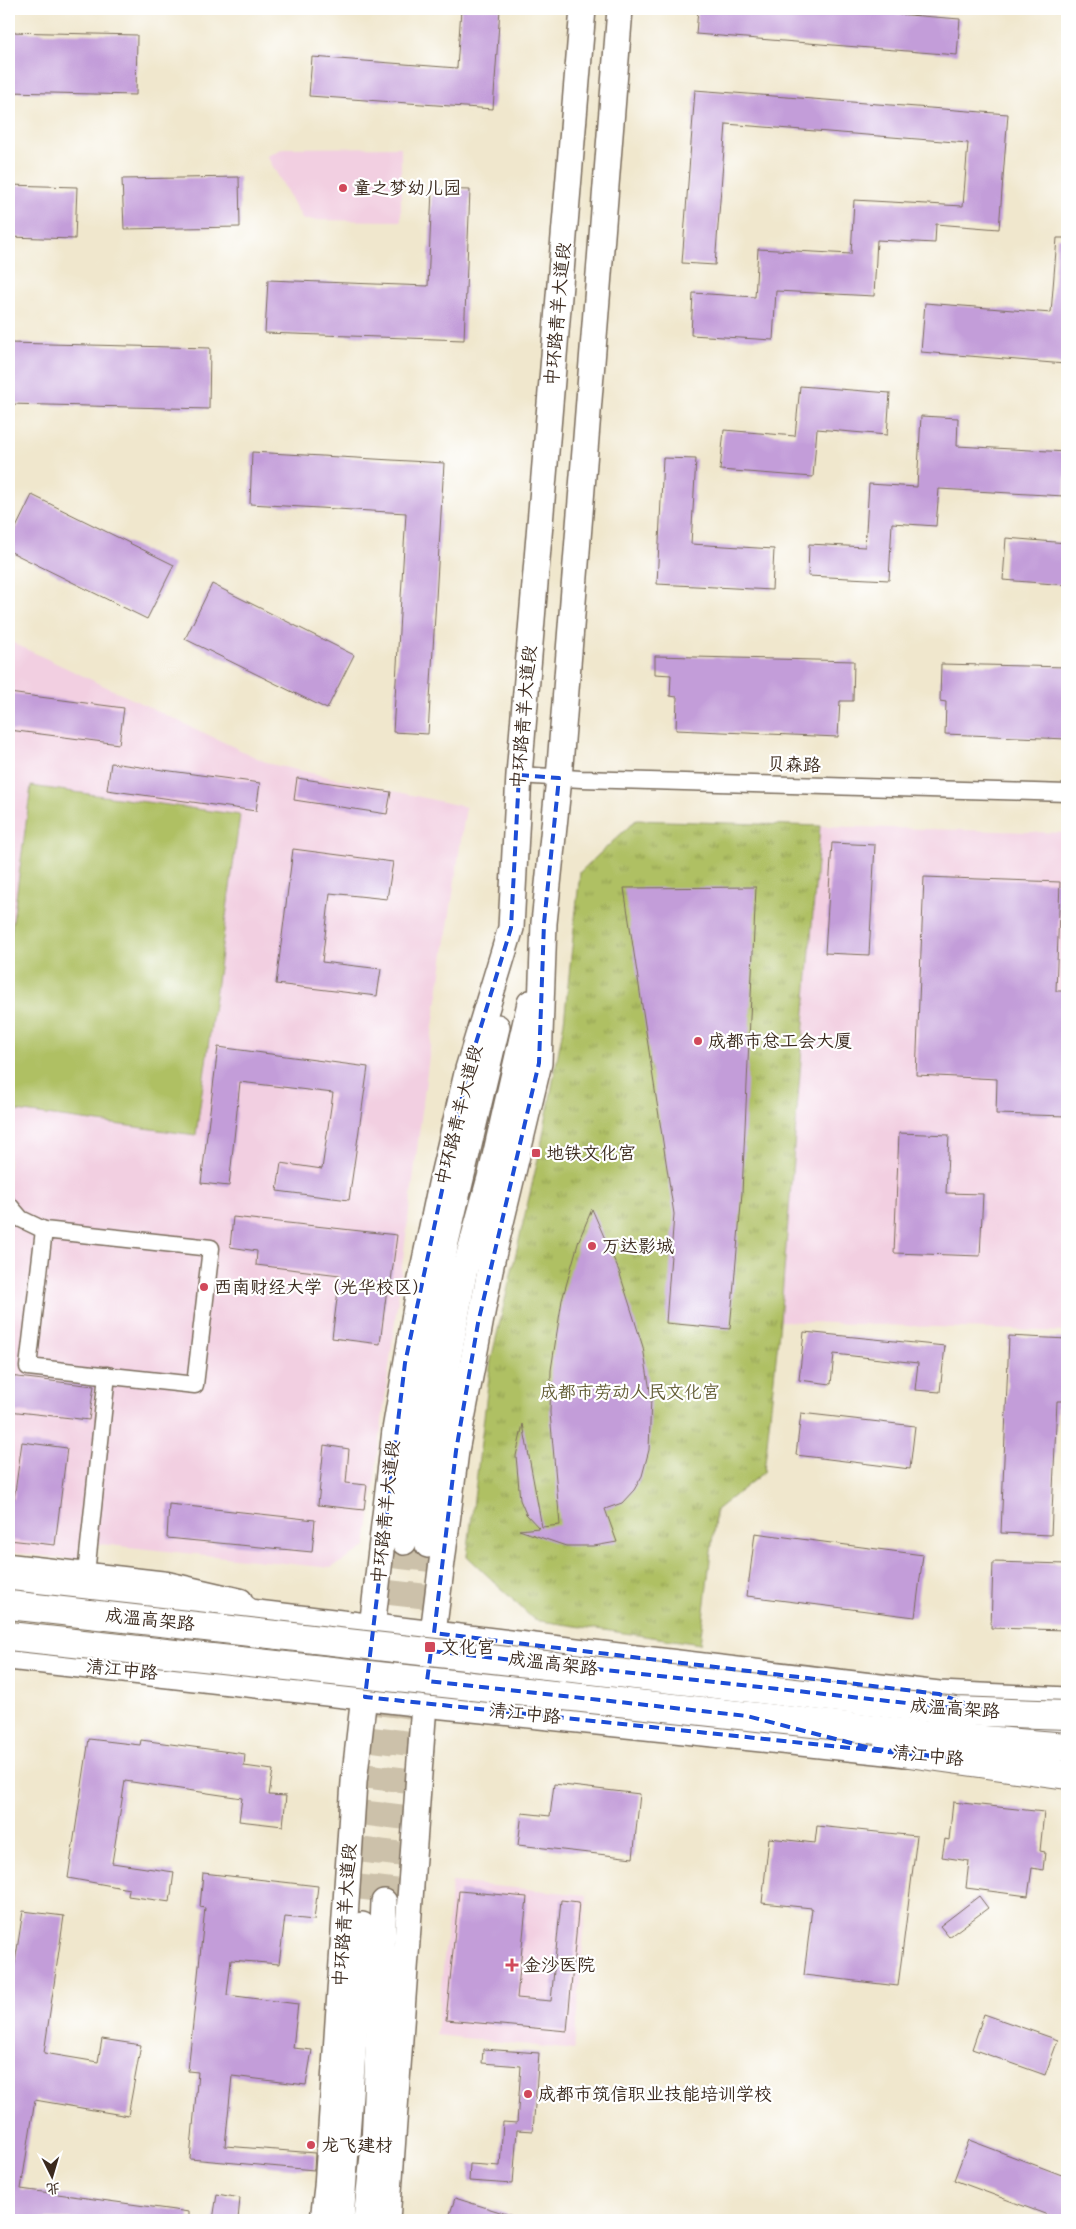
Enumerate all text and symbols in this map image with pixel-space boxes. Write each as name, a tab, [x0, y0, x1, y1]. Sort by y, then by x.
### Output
place label: 童之梦幼儿园	[353, 178, 461, 199]
marker: 童之梦幼儿园	[337, 182, 349, 194]
street label: 中环路青羊大道段	[541, 241, 575, 387]
street label: 中环路青羊大道段	[507, 644, 541, 790]
street label: 贝森路	[767, 754, 821, 776]
place label: 成都市总工会大厦	[708, 1031, 852, 1052]
marker: 成都市总工会大厦	[692, 1035, 704, 1047]
street label: 中环路青羊大道段	[431, 1043, 487, 1187]
place label: 地铁文化宫	[546, 1143, 636, 1164]
marker: 地铁文化宫	[530, 1147, 542, 1159]
place label: 万达影城	[602, 1236, 674, 1257]
marker: 万达影城	[586, 1240, 598, 1252]
place label: 西南财经大学（光华校区）	[214, 1277, 430, 1298]
marker: 西南财经大学（光华校区）	[198, 1281, 210, 1293]
park label: 成都市劳动人民文化宫	[540, 1382, 720, 1403]
street label: 中环路青羊大道段	[368, 1439, 404, 1585]
street label: 成温高架路	[104, 1605, 196, 1635]
place label: 文化宫	[441, 1637, 495, 1658]
marker: 文化宫	[423, 1640, 437, 1654]
street label: 成温高架路	[507, 1648, 599, 1680]
street label: 清江中路	[85, 1656, 159, 1684]
street label: 成温高架路	[909, 1695, 1001, 1723]
street label: 清江中路	[488, 1700, 562, 1728]
street label: 清江中路	[891, 1742, 965, 1770]
street label: 中环路青羊大道段	[330, 1842, 360, 1988]
place label: 金沙医院	[523, 1955, 595, 1976]
marker: 金沙医院	[505, 1958, 519, 1972]
place label: 成都市筑信职业技能培训学校	[538, 2084, 772, 2105]
marker: 成都市筑信职业技能培训学校	[522, 2088, 534, 2100]
place label: 龙飞建材	[321, 2135, 393, 2156]
marker: 龙飞建材	[305, 2139, 317, 2151]
north arrow	[28, 2152, 78, 2202]
text: 北	[45, 2179, 61, 2198]

